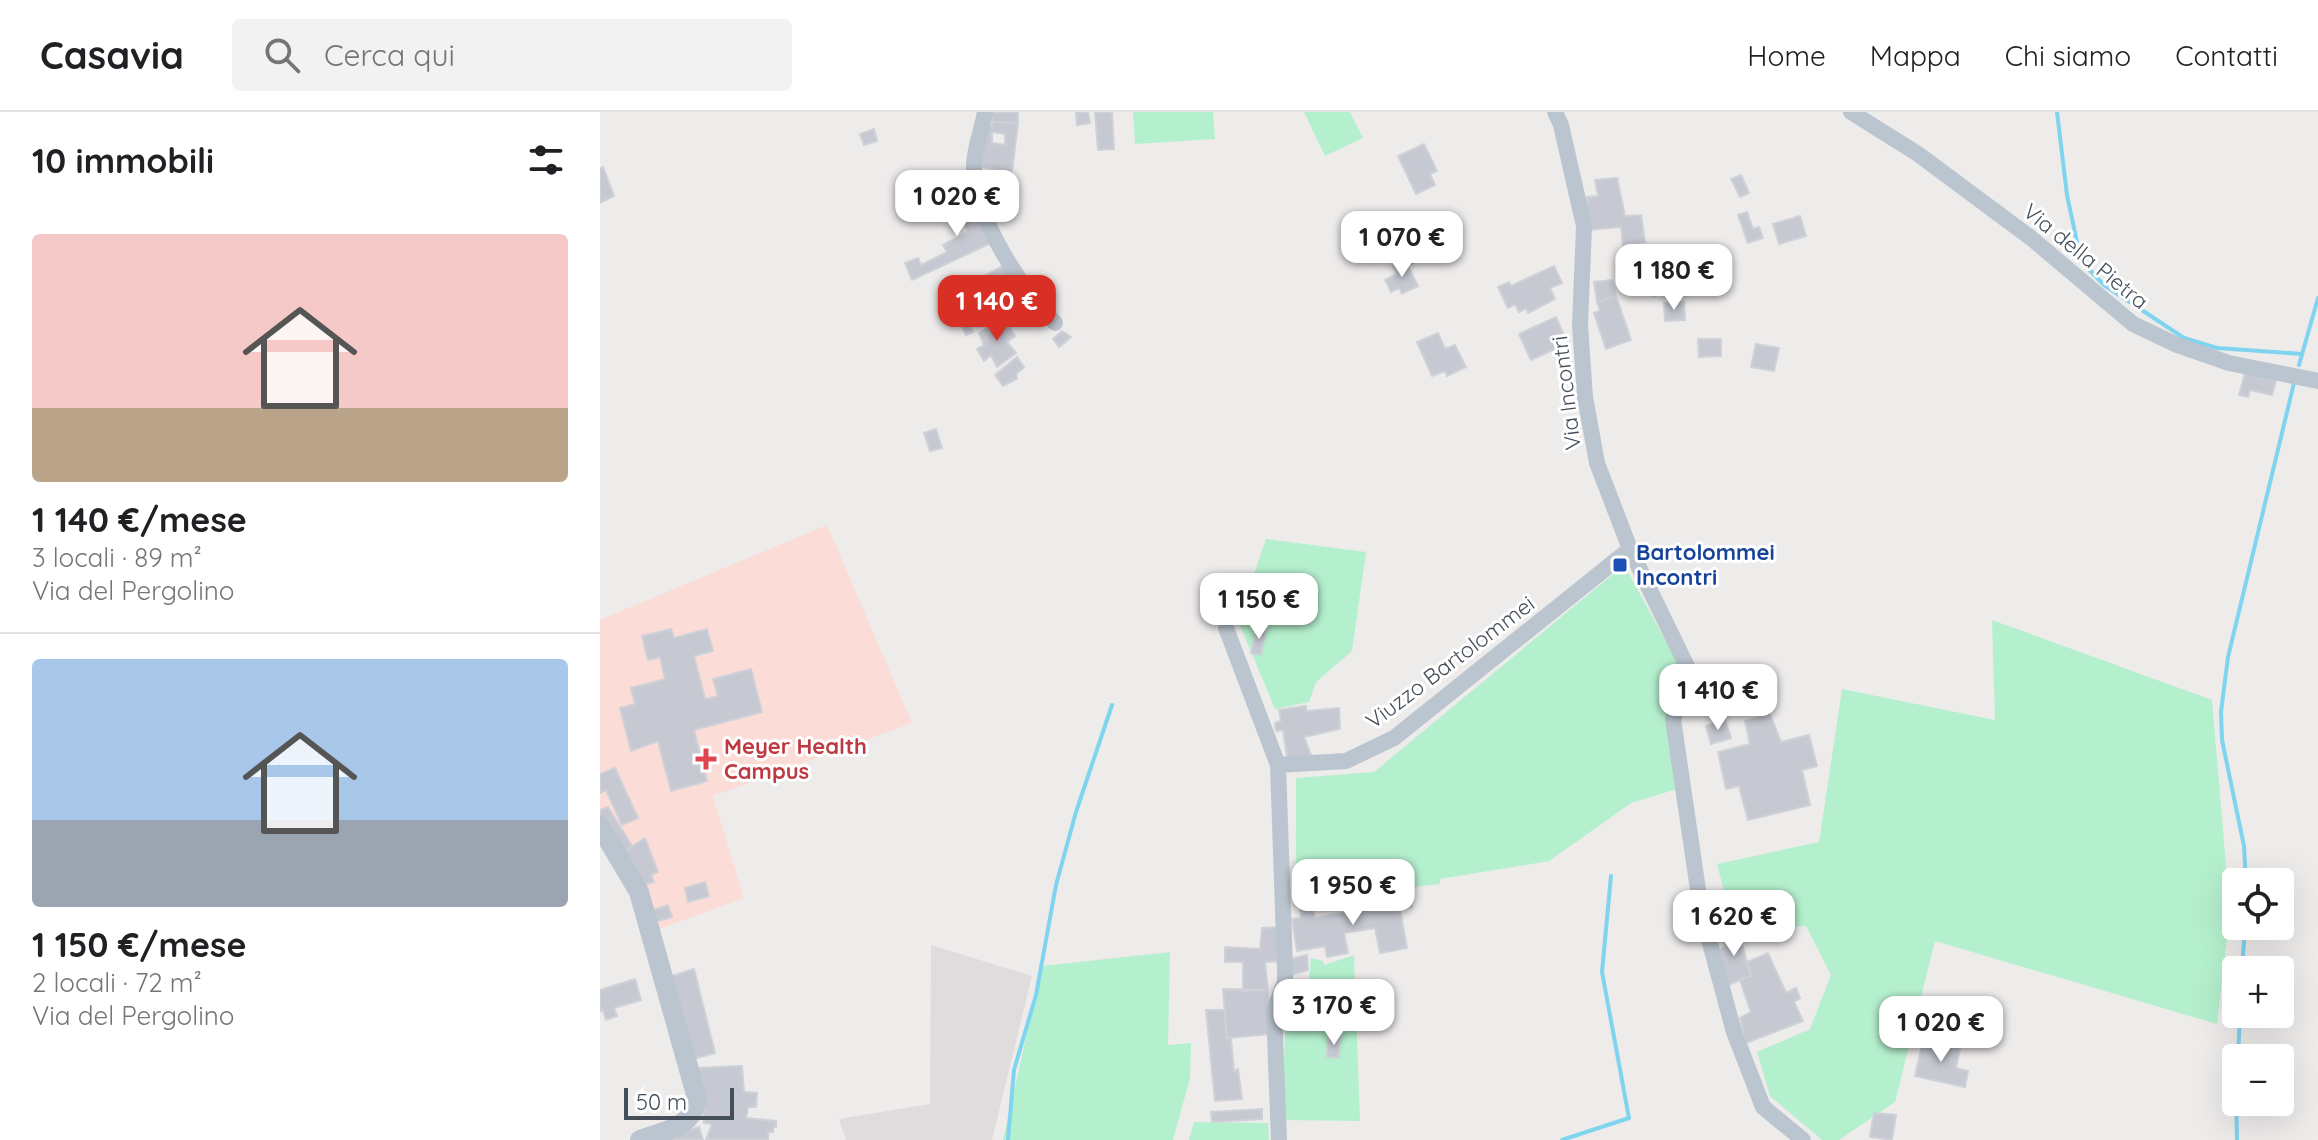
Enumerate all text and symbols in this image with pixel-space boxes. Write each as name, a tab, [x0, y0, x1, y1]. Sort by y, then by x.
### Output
search box	[232, 19, 792, 91]
text: Casavia	[40, 31, 184, 79]
icon: search	[260, 33, 304, 77]
text: Cerca qui	[324, 36, 455, 74]
text: Home	[1747, 38, 1826, 73]
text: Mappa	[1870, 38, 1961, 73]
text: Chi siamo	[2005, 38, 2131, 73]
text: Contatti	[2175, 38, 2278, 73]
icon: filters	[524, 138, 568, 182]
text: 10 immobili	[32, 139, 214, 182]
pin: 1 020 €	[883, 170, 1031, 238]
text: 1 020 €	[913, 179, 1001, 212]
street label: Via della Pietra	[2018, 197, 2154, 315]
pin: 1 070 €	[1328, 211, 1476, 279]
text: 1 070 €	[1359, 220, 1445, 253]
pin: 1 180 €	[1600, 244, 1748, 312]
text: 1 180 €	[1633, 253, 1715, 286]
pin: 1 140 €	[923, 275, 1071, 343]
text: 1 140 €	[956, 284, 1038, 317]
icon: home	[228, 286, 372, 430]
street label: Via Incontri	[1545, 334, 1587, 452]
text: 1 140 €/mese	[32, 498, 247, 541]
place label: Bartolommei Incontri	[1636, 538, 1775, 591]
text: 3 locali · 89 m²	[32, 541, 202, 574]
marker: Bartolommei Incontri	[1611, 556, 1629, 574]
pin: 1 150 €	[1185, 573, 1333, 641]
text: Via del Pergolino	[32, 574, 234, 607]
text: 1 150 €	[1218, 582, 1300, 615]
street label: Viuzzo Bartolommei	[1360, 589, 1540, 735]
pin: 1 410 €	[1644, 664, 1792, 732]
text: 1 410 €	[1677, 673, 1759, 706]
icon: home	[228, 711, 372, 855]
place label: Meyer Health Campus	[724, 732, 867, 785]
marker: Meyer Health Campus	[695, 748, 717, 770]
pin: 1 950 €	[1279, 859, 1427, 927]
text: 1 950 €	[1310, 868, 1396, 901]
map controls	[2222, 868, 2294, 1116]
button: locate	[2222, 868, 2294, 940]
pin: 1 620 €	[1660, 890, 1808, 958]
text: 1 620 €	[1691, 899, 1777, 932]
text: 1 150 €/mese	[32, 923, 246, 966]
button: +	[2222, 956, 2294, 1028]
text: 2 locali · 72 m²	[32, 966, 202, 999]
pin: 3 170 €	[1260, 979, 1408, 1047]
text: 3 170 €	[1291, 988, 1377, 1021]
pin: 1 020 €	[1867, 996, 2015, 1064]
text: Via del Pergolino	[32, 999, 234, 1032]
text: 1 020 €	[1897, 1005, 1985, 1038]
button: −	[2222, 1044, 2294, 1116]
scale bar	[624, 1084, 734, 1120]
text: 50 m	[636, 1088, 687, 1116]

